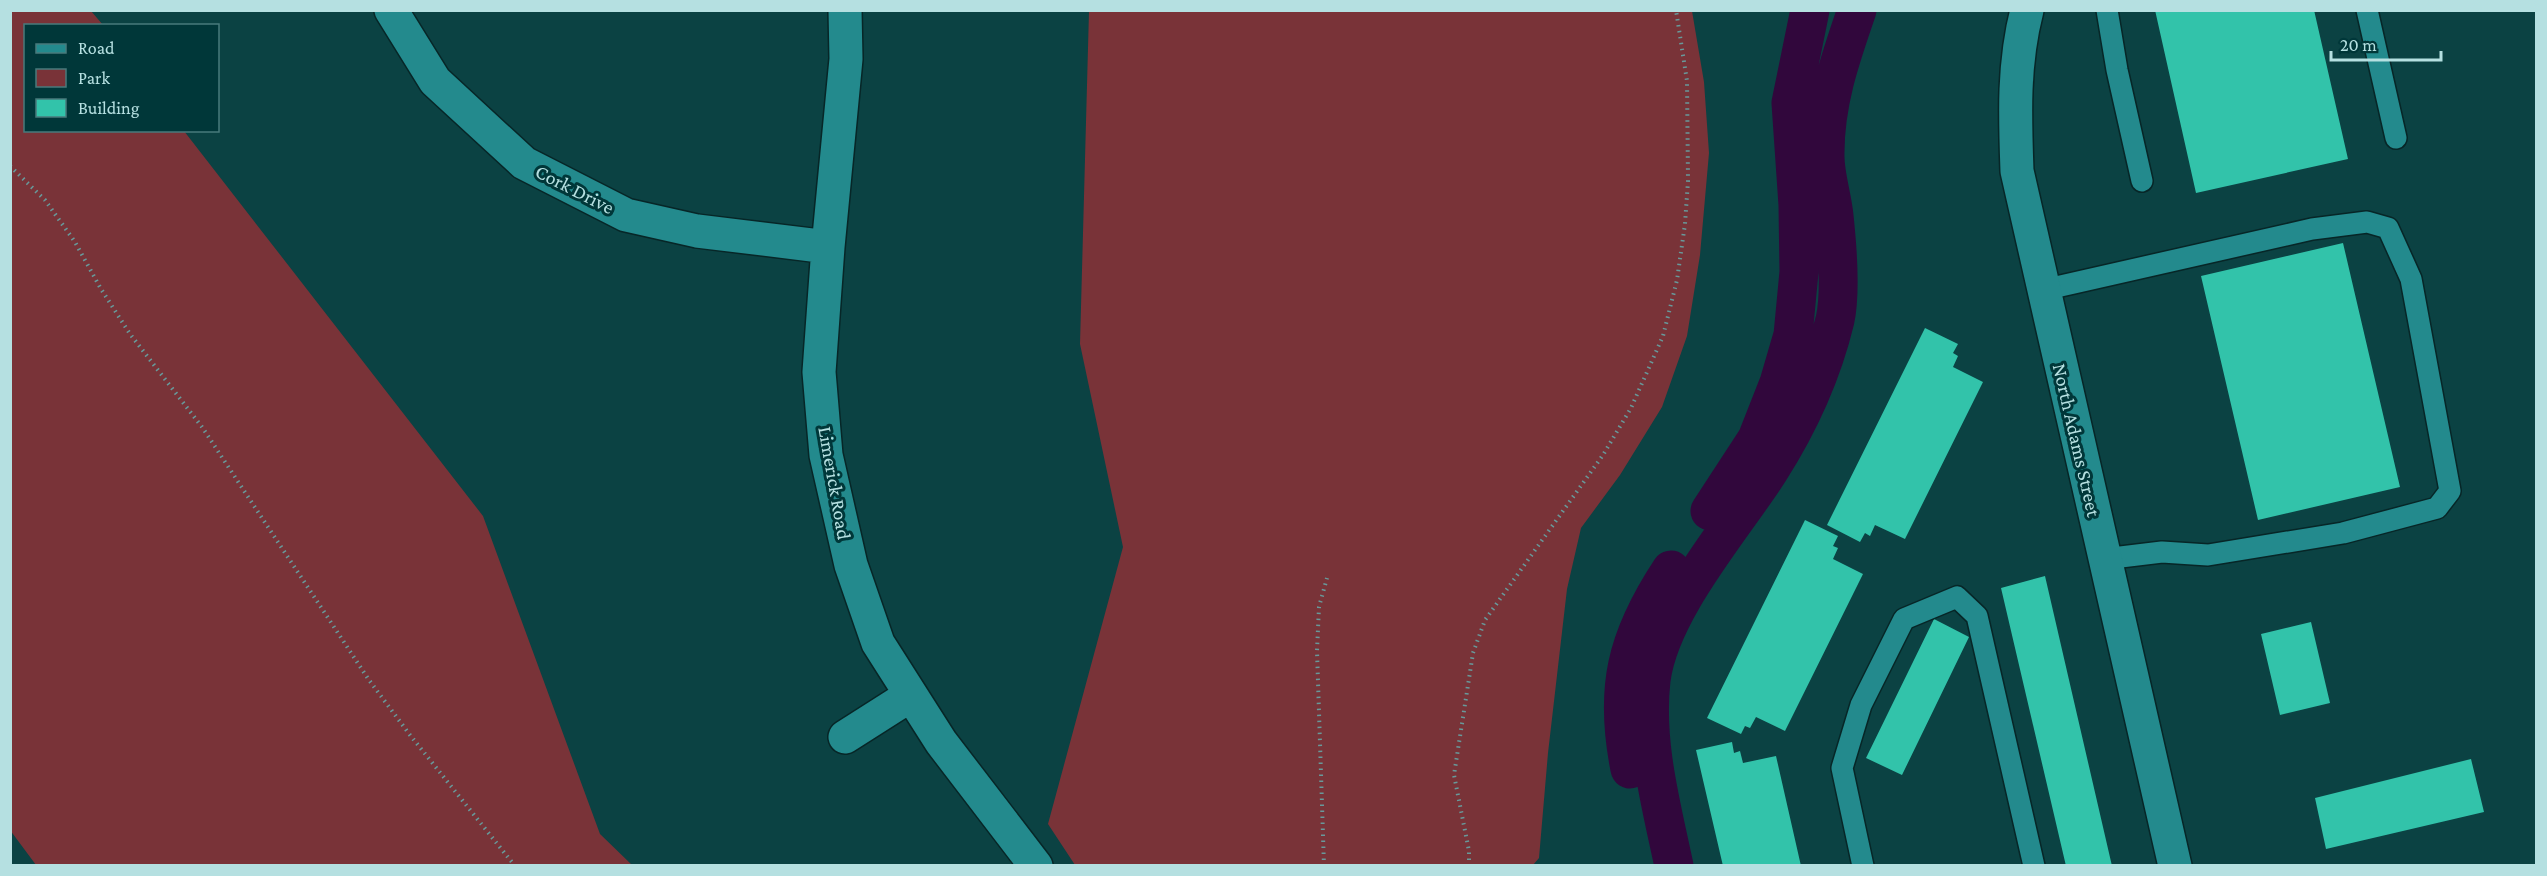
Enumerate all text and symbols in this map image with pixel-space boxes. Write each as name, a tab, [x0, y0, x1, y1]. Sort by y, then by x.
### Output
legend	[24, 24, 219, 132]
scale bar	[2331, 24, 2440, 62]
text: 20 m	[2340, 35, 2377, 55]
text: Road	[78, 38, 115, 58]
text: Park	[78, 68, 110, 88]
text: Building	[78, 98, 140, 118]
street label: Cork Drive	[532, 160, 618, 218]
street label: North Adams Street	[2049, 361, 2105, 519]
street label: Limerick Road	[814, 425, 856, 542]

